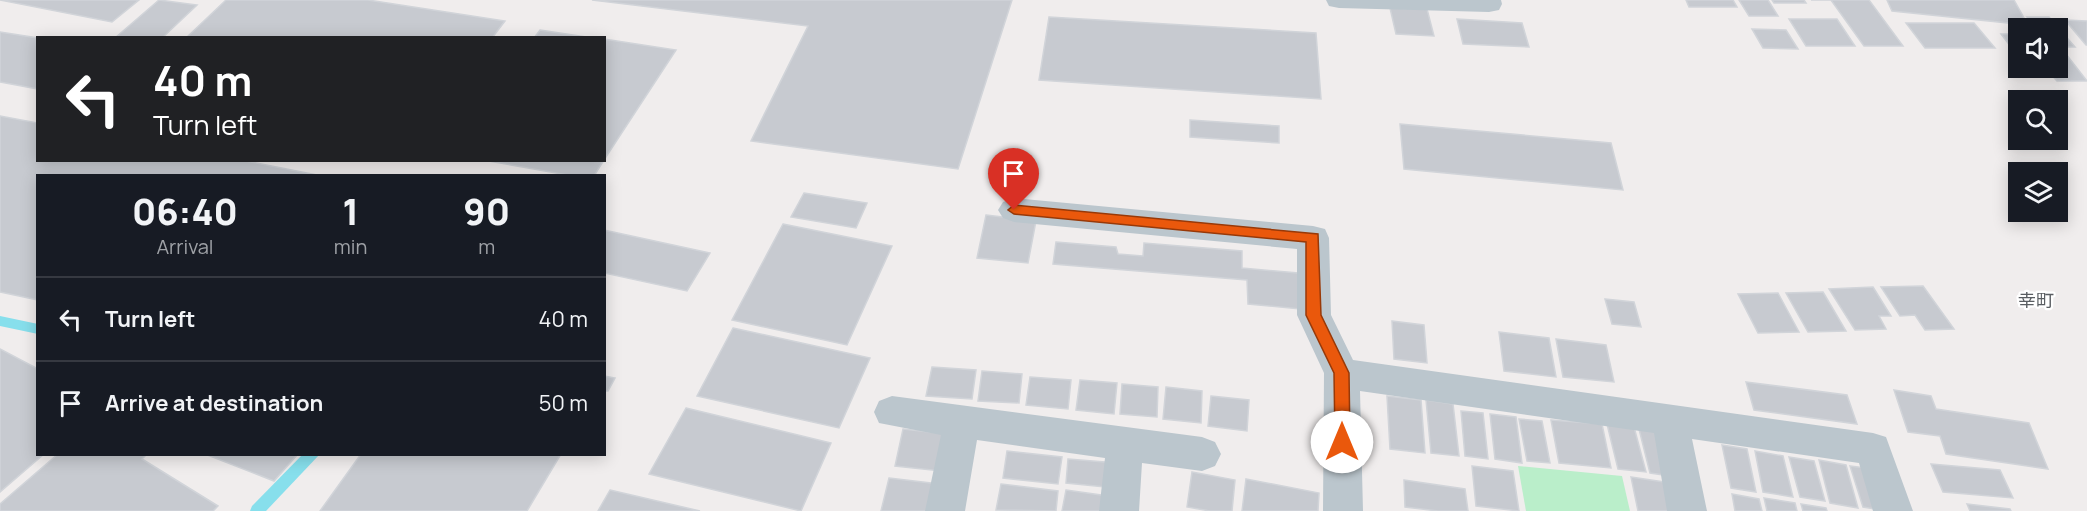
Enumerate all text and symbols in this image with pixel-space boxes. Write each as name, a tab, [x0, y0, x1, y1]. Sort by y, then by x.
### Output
map controls	[2008, 18, 2068, 222]
button: sound	[2008, 18, 2068, 78]
text: 40 m	[153, 51, 252, 109]
icon: left	[54, 60, 132, 138]
button: search	[2008, 90, 2068, 150]
text: Turn left	[153, 106, 257, 143]
pin	[988, 148, 1039, 210]
icon: arrive	[997, 157, 1030, 190]
button: layers	[2008, 162, 2068, 222]
text: 06:40	[132, 187, 238, 236]
text: 1	[342, 187, 359, 236]
text: 90	[463, 187, 510, 236]
text: Arrival	[156, 233, 213, 260]
text: min	[334, 233, 367, 260]
text: m	[478, 233, 495, 260]
district label: 幸町	[2018, 288, 2054, 312]
icon: left	[54, 303, 87, 336]
text: Turn left	[105, 304, 195, 334]
text: 40 m	[539, 304, 588, 334]
icon: arrive	[54, 387, 87, 420]
text: Arrive at destination	[105, 388, 323, 418]
text: 50 m	[539, 388, 588, 418]
position arrow	[1310, 410, 1374, 474]

